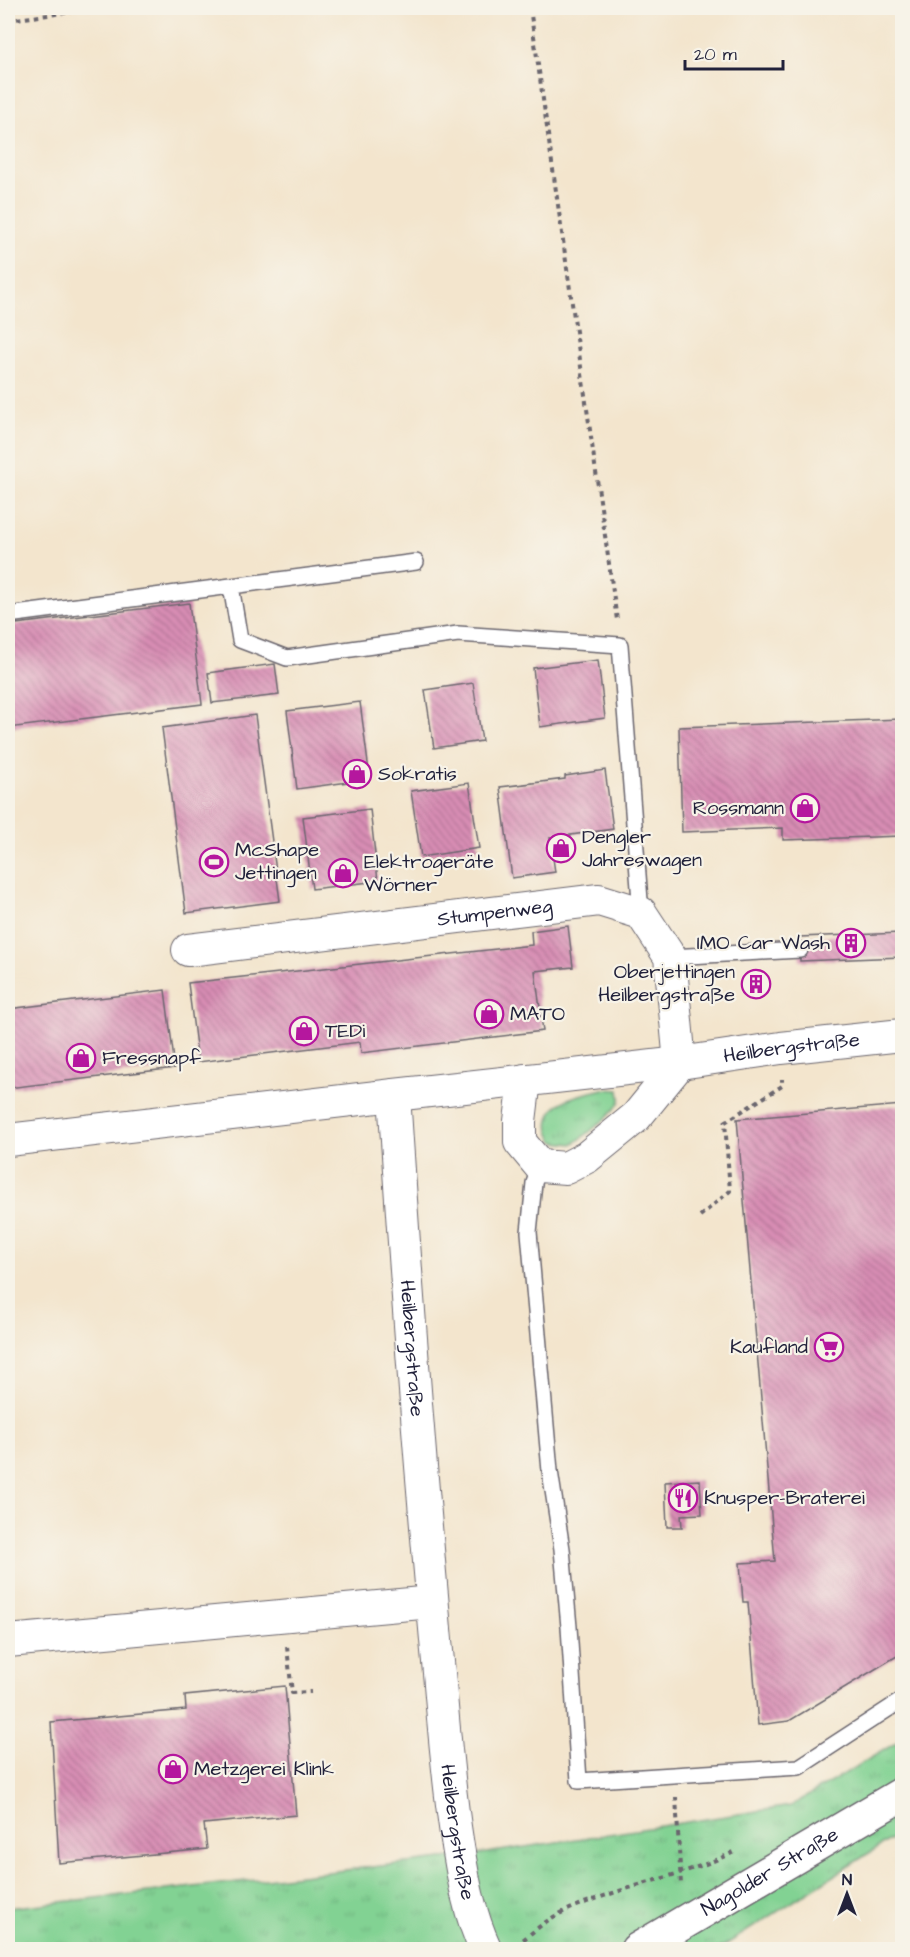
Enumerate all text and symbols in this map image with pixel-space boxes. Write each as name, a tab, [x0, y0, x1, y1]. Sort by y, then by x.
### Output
scale bar	[685, 33, 782, 71]
text: 20 m	[694, 42, 737, 67]
shop icon: Sokratis	[341, 758, 373, 790]
place label: Sokratis	[378, 760, 457, 788]
shop icon: Rossmann	[789, 792, 821, 824]
place label: Rossmann	[693, 794, 784, 822]
place label: Dengler Jahreswagen	[582, 823, 702, 875]
shop icon: Dengler Jahreswagen	[545, 832, 577, 864]
place label: McShape Jettingen	[235, 836, 319, 888]
sports icon: McShape Jettingen	[198, 846, 230, 878]
place label: Elektrogeräte Wörner	[364, 848, 494, 899]
shop icon: Elektrogeräte Wörner	[327, 857, 359, 889]
street label: Stumpenweg	[435, 892, 554, 934]
building icon: IMO Car Wash	[835, 927, 867, 959]
place label: IMO Car Wash	[697, 929, 830, 957]
place label: Oberjettingen Heilbergstraße	[598, 958, 735, 1010]
building icon: Oberjettingen Heilbergstraße	[740, 968, 772, 1000]
shop icon: MATO	[473, 998, 505, 1030]
place label: MATO	[510, 1000, 565, 1028]
shop icon: TEDi	[288, 1015, 320, 1047]
place label: TEDi	[325, 1017, 365, 1045]
street label: Heilbergstraße	[722, 1026, 861, 1070]
shop icon: Fressnapf	[65, 1042, 97, 1074]
place label: Fressnapf	[102, 1044, 201, 1072]
street label: Heilbergstraße	[393, 1279, 431, 1418]
supermarket icon: Kaufland	[813, 1331, 845, 1363]
place label: Kaufland	[730, 1333, 808, 1361]
restaurant icon: Knusper-Braterei	[667, 1482, 699, 1514]
place label: Knusper-Braterei	[704, 1484, 865, 1512]
shop icon: Metzgerei Klink	[157, 1753, 189, 1785]
place label: Metzgerei Klink	[194, 1755, 334, 1784]
street label: Heilbergstraße	[433, 1763, 482, 1903]
street label: Nagolder Straße	[696, 1820, 844, 1923]
north arrow	[817, 1864, 877, 1924]
text: N	[842, 1869, 852, 1891]

